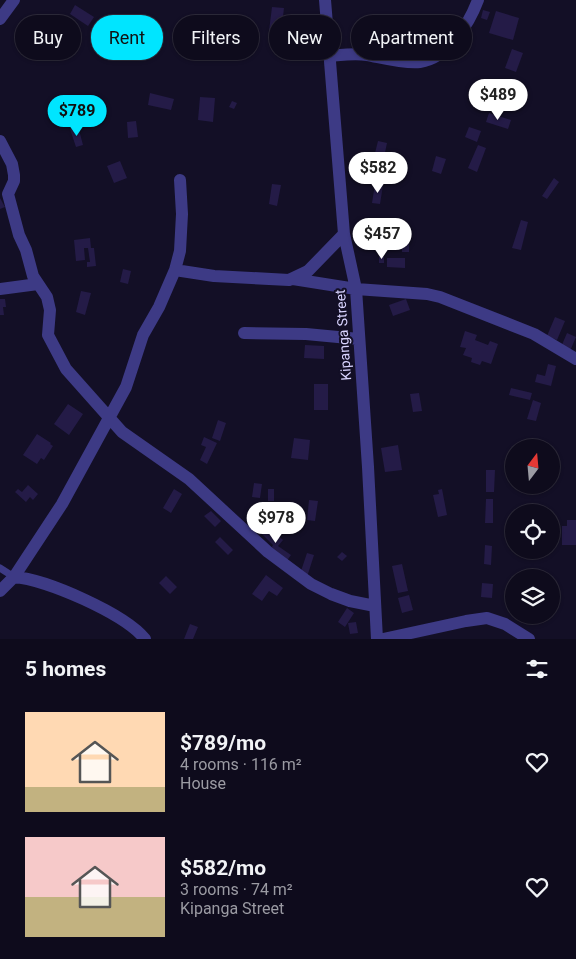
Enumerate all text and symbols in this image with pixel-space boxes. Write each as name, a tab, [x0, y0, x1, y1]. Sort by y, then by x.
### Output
chip: Buy	[15, 15, 81, 60]
chip: Rent	[91, 15, 163, 60]
chip: Filters	[173, 15, 259, 60]
chip: New	[269, 15, 341, 60]
chip: Apartment	[351, 15, 472, 60]
pin: $489	[468, 78, 528, 121]
text: $489	[480, 85, 516, 104]
pin: $789	[47, 94, 107, 137]
text: $789	[59, 101, 95, 120]
pin: $582	[348, 152, 408, 194]
text: $582	[360, 158, 396, 177]
pin: $457	[352, 218, 412, 260]
text: $457	[364, 224, 400, 243]
street label: Kipanga Street	[332, 288, 354, 381]
north arrow	[505, 439, 560, 494]
map controls	[505, 439, 560, 624]
pin: $978	[246, 502, 306, 544]
button: locate	[505, 504, 560, 559]
text: $978	[258, 508, 294, 527]
button: layers	[505, 569, 560, 624]
icon: filters	[523, 655, 551, 683]
text: 5 homes	[25, 657, 106, 681]
text: $789/mo	[180, 731, 266, 755]
icon: home	[65, 732, 125, 792]
icon: heart	[523, 748, 551, 776]
text: 4 rooms · 116 m²	[180, 755, 302, 774]
text: House	[180, 774, 226, 793]
text: $582/mo	[180, 856, 266, 880]
icon: home	[65, 857, 125, 917]
icon: heart	[523, 873, 551, 901]
text: 3 rooms · 74 m²	[180, 880, 293, 899]
text: Kipanga Street	[180, 899, 284, 918]

